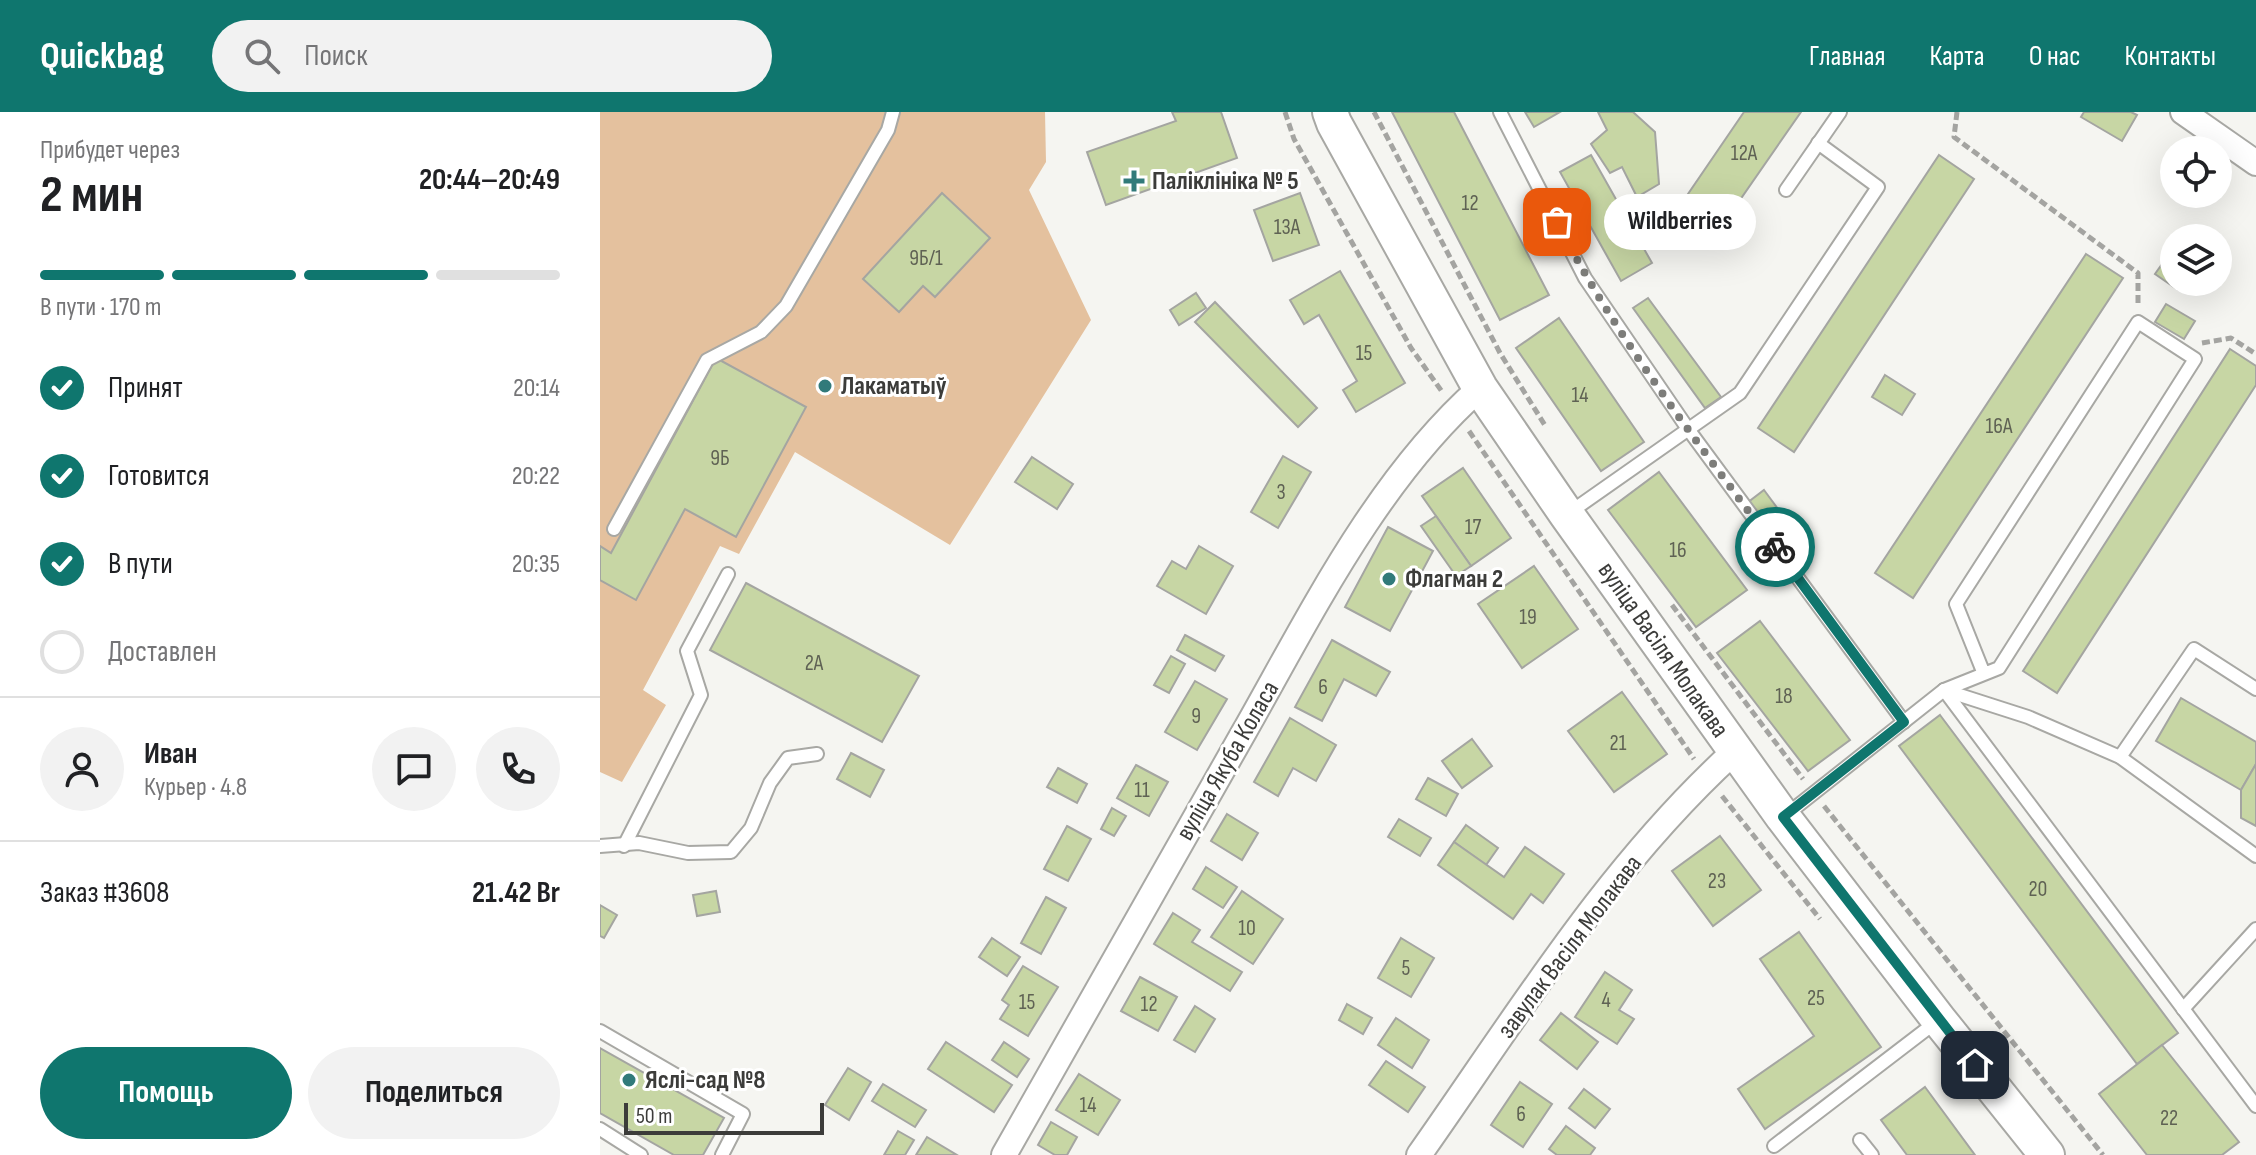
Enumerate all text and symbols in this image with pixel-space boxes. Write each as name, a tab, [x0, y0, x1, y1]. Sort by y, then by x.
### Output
search box	[212, 20, 772, 92]
text: Quickbag	[40, 34, 164, 79]
icon: search	[240, 34, 284, 78]
text: Поиск	[304, 38, 368, 74]
text: Главная	[1809, 40, 1885, 73]
text: Карта	[1929, 40, 1985, 73]
text: О нас	[2029, 40, 2081, 73]
text: Контакты	[2125, 40, 2216, 73]
text: Прибудет через	[40, 135, 180, 166]
map controls	[2160, 136, 2232, 296]
button: locate	[2160, 136, 2232, 208]
house number: 12А	[1731, 140, 1758, 167]
text: 20:44–20:49	[419, 162, 560, 198]
text: 2 мин	[40, 164, 143, 227]
place label: Паліклініка № 5	[1152, 166, 1299, 197]
marker: Паліклініка № 5	[1123, 170, 1145, 192]
pin	[1523, 188, 1591, 256]
house number: 12	[1461, 190, 1479, 217]
callout: Wildberries	[1605, 194, 1757, 250]
icon: bag	[1535, 200, 1579, 244]
text: Wildberries	[1628, 206, 1732, 237]
house number: 13А	[1274, 214, 1301, 241]
button: layers	[2160, 224, 2232, 296]
house number: 9Б/1	[909, 245, 943, 272]
text: В пути · 170 m	[40, 292, 161, 323]
house number: 15	[1356, 340, 1372, 367]
icon: check	[40, 366, 84, 410]
text: Принят	[108, 370, 183, 406]
place label: Лакаматыў	[841, 371, 947, 402]
text: 20:14	[513, 373, 560, 404]
marker: Лакаматыў	[816, 377, 834, 395]
house number: 14	[1572, 382, 1588, 409]
house number: 16А	[1986, 413, 2013, 440]
house number: 9Б	[710, 445, 730, 472]
icon: check	[40, 454, 84, 498]
text: Готовится	[108, 458, 209, 494]
text: 20:22	[512, 461, 560, 492]
house number: 3	[1276, 479, 1286, 506]
courier	[1735, 507, 1815, 587]
house number: 17	[1465, 514, 1481, 541]
icon: bike	[1753, 525, 1797, 569]
house number: 16	[1669, 537, 1687, 564]
icon: check	[40, 542, 84, 586]
text: В пути	[108, 546, 173, 582]
text: 20:35	[512, 549, 560, 580]
street label: вуліца Васіля Молакава	[1591, 556, 1735, 744]
place label: Флагман 2	[1405, 564, 1503, 595]
marker: Флагман 2	[1380, 570, 1398, 588]
house number: 19	[1519, 604, 1537, 631]
text: Доставлен	[108, 634, 217, 670]
house number: 2А	[805, 650, 824, 677]
house number: 6	[1318, 674, 1328, 701]
street label: вуліца Якуба Коласа	[1170, 676, 1286, 846]
house number: 18	[1775, 683, 1793, 710]
house number: 9	[1191, 703, 1201, 730]
button: person	[40, 727, 124, 811]
button: chat	[372, 727, 456, 811]
button: phone	[476, 727, 560, 811]
house number: 21	[1610, 730, 1627, 757]
text: Иван	[144, 736, 197, 772]
text: Курьер · 4.8	[144, 772, 247, 803]
house number: 11	[1134, 777, 1150, 804]
street label: завулак Васіля Молакава	[1491, 849, 1649, 1045]
house number: 23	[1708, 868, 1726, 895]
text: Заказ #3608	[40, 875, 169, 911]
text: 21.42 Br	[472, 875, 560, 911]
house number: 20	[2029, 876, 2047, 903]
house number: 10	[1238, 915, 1256, 942]
house number: 5	[1402, 955, 1411, 982]
house number: 25	[1807, 985, 1825, 1012]
house number: 4	[1601, 987, 1611, 1014]
house number: 15	[1019, 989, 1035, 1016]
house number: 12	[1140, 991, 1158, 1018]
pin	[1941, 1031, 2009, 1099]
icon: home	[1953, 1043, 1997, 1087]
button: Помощь	[40, 1047, 292, 1139]
button: Поделиться	[308, 1047, 560, 1139]
place label: Яслі-сад №8	[645, 1065, 766, 1096]
marker: Яслі-сад №8	[620, 1071, 638, 1089]
house number: 14	[1080, 1092, 1096, 1119]
scale bar	[624, 1099, 824, 1135]
house number: 6	[1516, 1101, 1526, 1128]
text: 50 m	[636, 1103, 672, 1130]
house number: 22	[2160, 1105, 2178, 1132]

